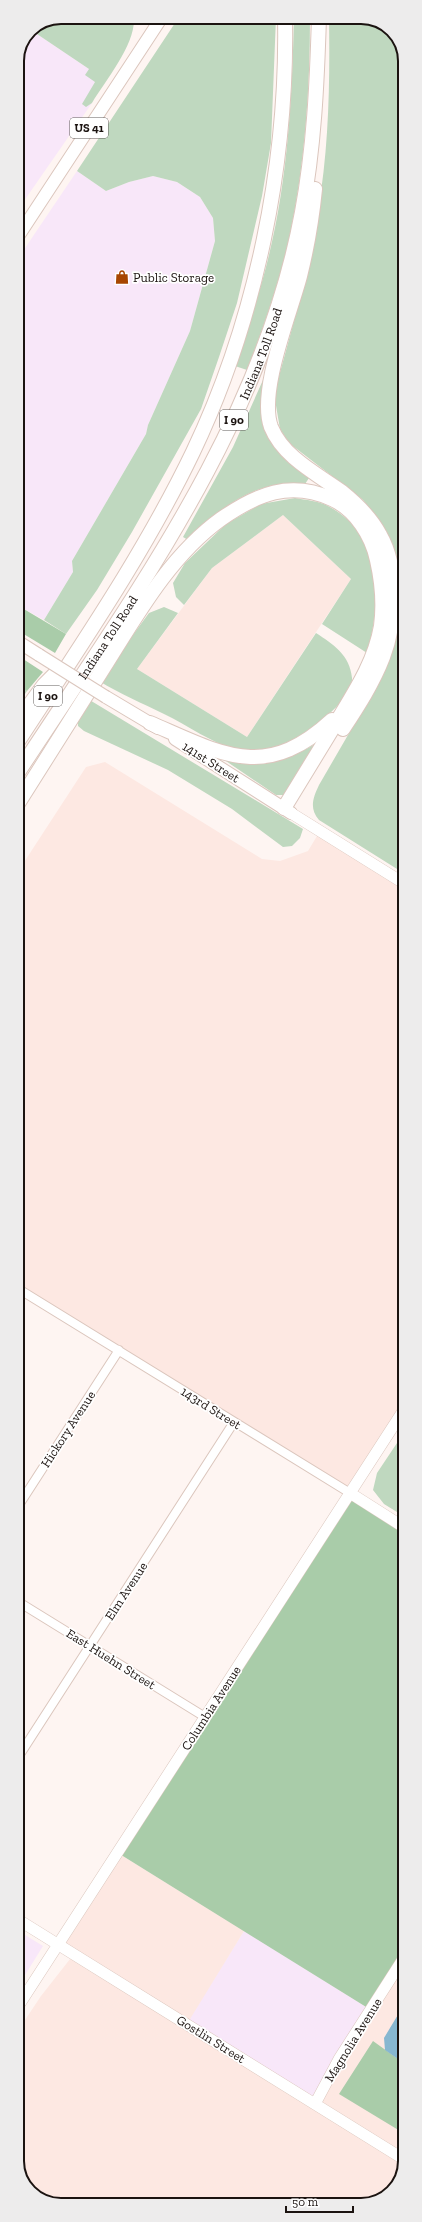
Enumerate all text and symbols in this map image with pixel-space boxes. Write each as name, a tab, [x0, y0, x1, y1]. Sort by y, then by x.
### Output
road number: US 41	[70, 118, 108, 138]
shop icon: Public Storage	[114, 269, 130, 285]
place label: Public Storage	[133, 270, 214, 285]
street label: Indiana Toll Road	[236, 306, 285, 402]
road number: I 90	[220, 410, 248, 430]
street label: Indiana Toll Road	[75, 592, 140, 682]
road number: I 90	[34, 686, 62, 706]
street label: 141st Street	[180, 738, 243, 786]
street label: 143rd Street	[178, 1384, 244, 1433]
street label: Hickory Avenue	[38, 1388, 98, 1470]
street label: Elm Avenue	[102, 1559, 150, 1623]
street label: East Huehn Street	[64, 1626, 158, 1693]
street label: Columbia Avenue	[178, 1663, 244, 1753]
street label: Magnolia Avenue	[321, 1995, 385, 2085]
street label: Gostlin Street	[174, 2012, 248, 2066]
scale bar	[286, 2188, 353, 2214]
text: 50 m	[292, 2195, 319, 2209]

